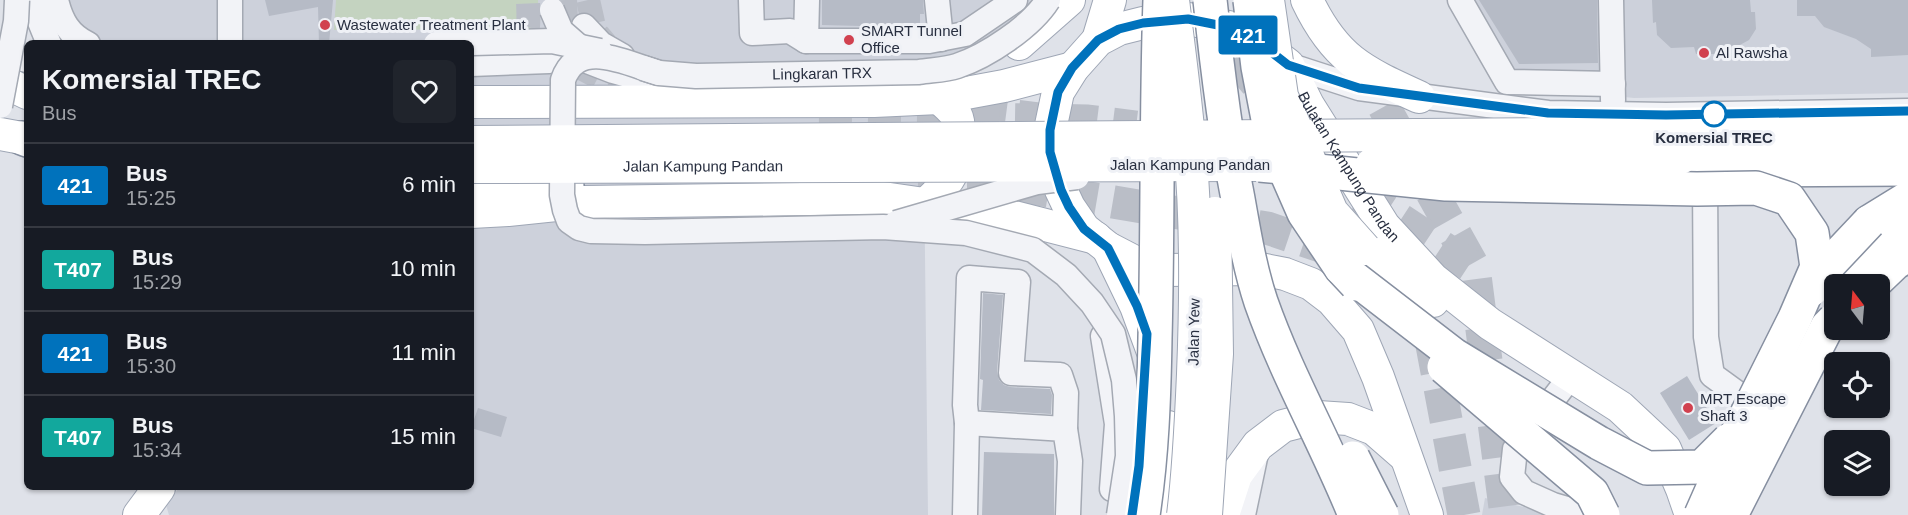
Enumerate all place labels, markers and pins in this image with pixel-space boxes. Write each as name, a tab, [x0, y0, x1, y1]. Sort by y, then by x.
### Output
place label: Wastewater Treatment Plant	[337, 16, 527, 33]
marker: Wastewater Treatment Plant	[318, 18, 332, 32]
place label: SMART Tunnel Office	[861, 22, 962, 56]
marker: SMART Tunnel Office	[842, 33, 856, 47]
place label: Al Rawsha	[1716, 44, 1788, 61]
marker: Al Rawsha	[1697, 46, 1711, 60]
marker: Komersial TREC	[1701, 101, 1727, 127]
place label: Komersial TREC	[1655, 129, 1773, 146]
place label: MRT Escape Shaft 3	[1700, 390, 1786, 424]
marker: MRT Escape Shaft 3	[1681, 401, 1695, 415]

